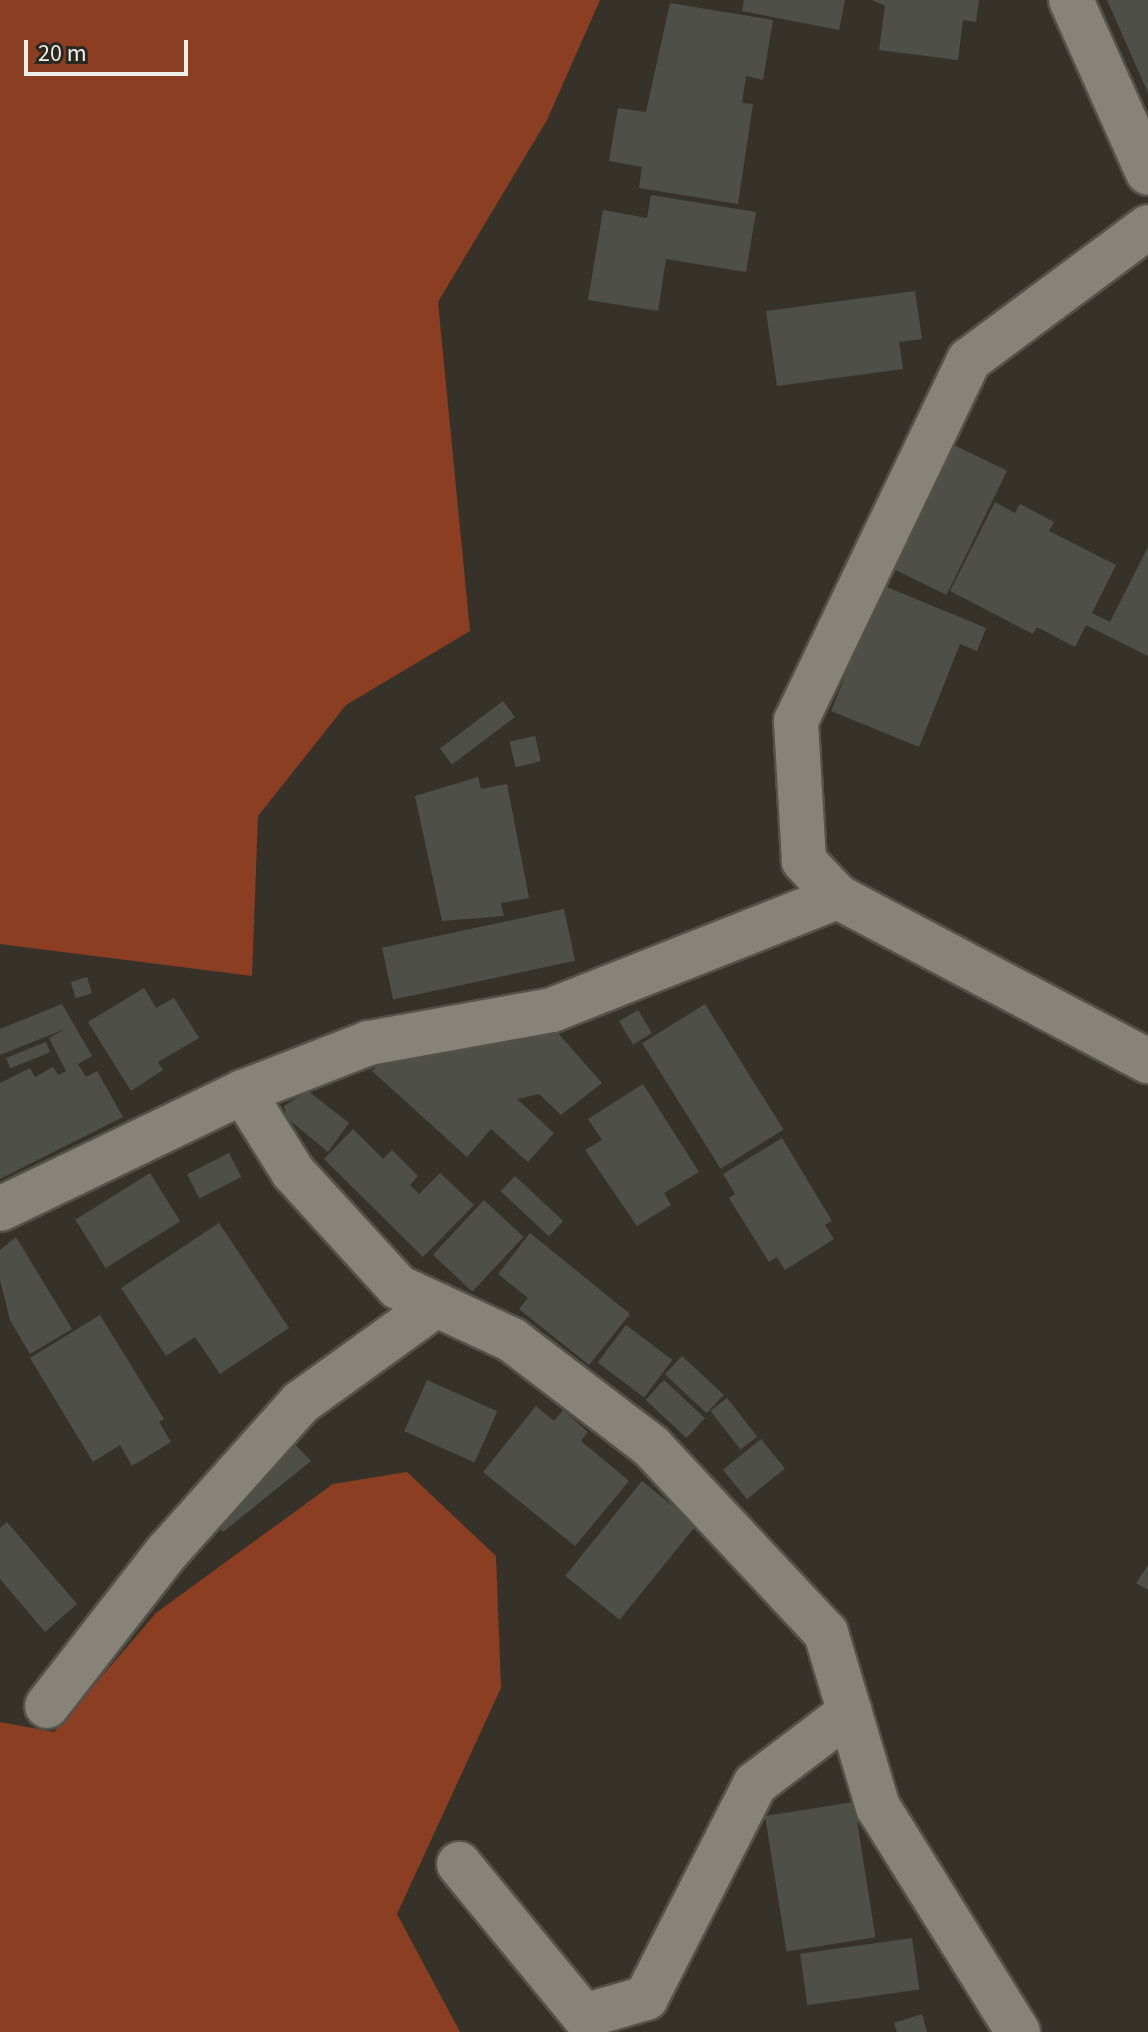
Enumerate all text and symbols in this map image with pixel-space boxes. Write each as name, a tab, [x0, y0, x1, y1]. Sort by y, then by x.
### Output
scale bar	[28, 24, 192, 74]
text: 20 m	[38, 36, 87, 71]

